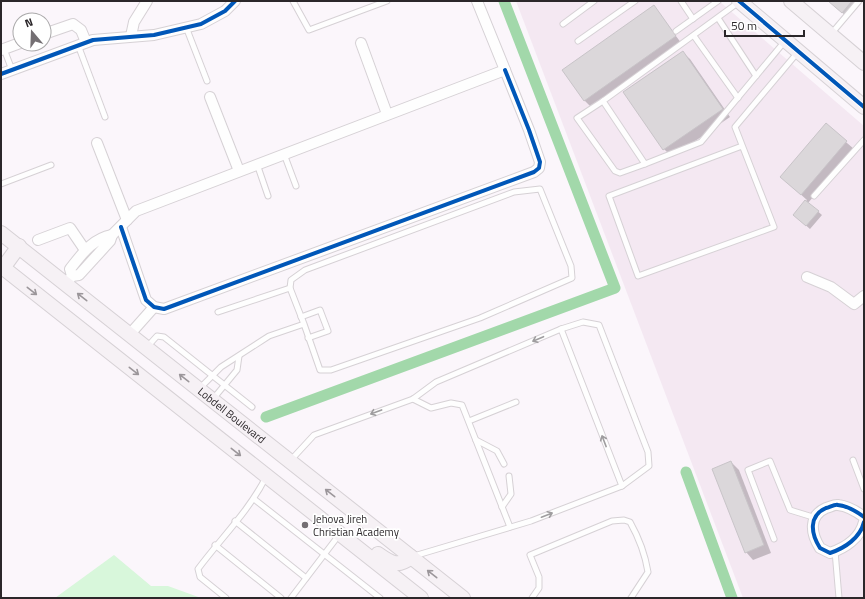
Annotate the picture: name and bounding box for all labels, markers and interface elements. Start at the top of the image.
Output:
north arrow [12,12,52,52]
scale bar [725,12,804,38]
text: N [23,14,35,31]
text: 50 m [731,16,757,35]
one-way arrow [26,286,37,295]
one-way arrow [77,293,88,301]
one-way arrow [533,336,545,344]
one-way arrow [128,367,139,375]
one-way arrow [179,373,190,382]
street label: Lobdell Boulevard [194,383,269,447]
one-way arrow [370,409,382,417]
one-way arrow [599,435,607,447]
one-way arrow [230,447,241,456]
one-way arrow [325,489,336,497]
one-way arrow [541,510,553,518]
place label: Jehova Jireh Christian Academy [313,511,400,540]
marker: Jehova Jireh Christian Academy [300,520,310,530]
one-way arrow [427,569,438,578]

